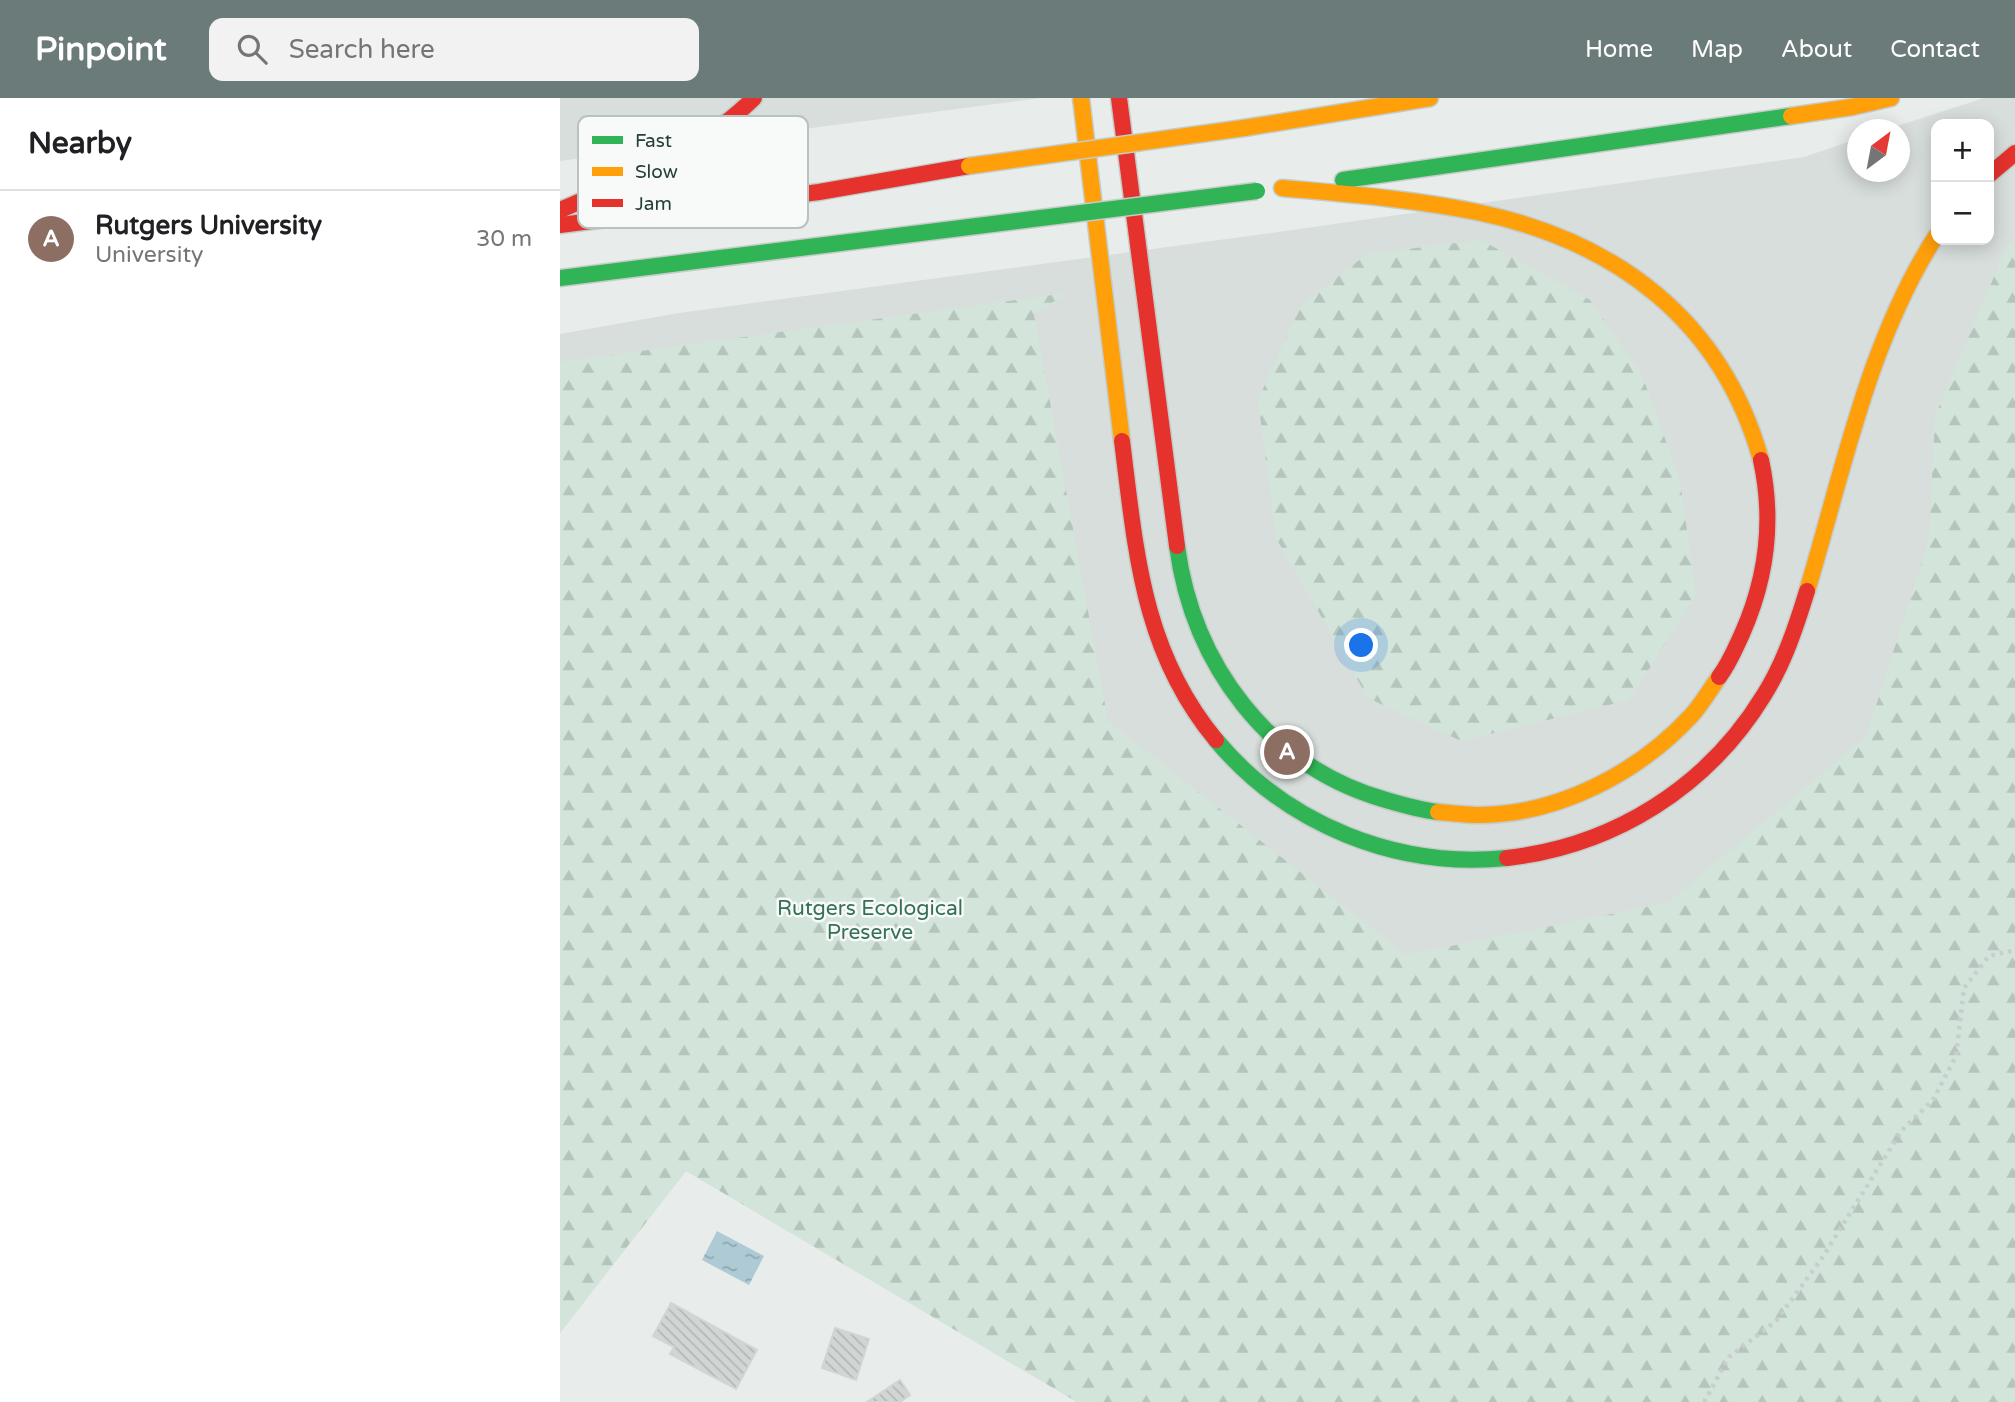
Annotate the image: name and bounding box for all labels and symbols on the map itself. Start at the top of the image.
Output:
legend [578,116,808,228]
north arrow [1847,119,1910,182]
text: Fast [635,130,672,152]
text: Slow [635,161,678,183]
text: Jam [635,193,672,215]
your location [1344,628,1378,662]
pin: A [1264,726,1310,778]
park label: Rutgers Ecological Preserve [777,896,963,945]

